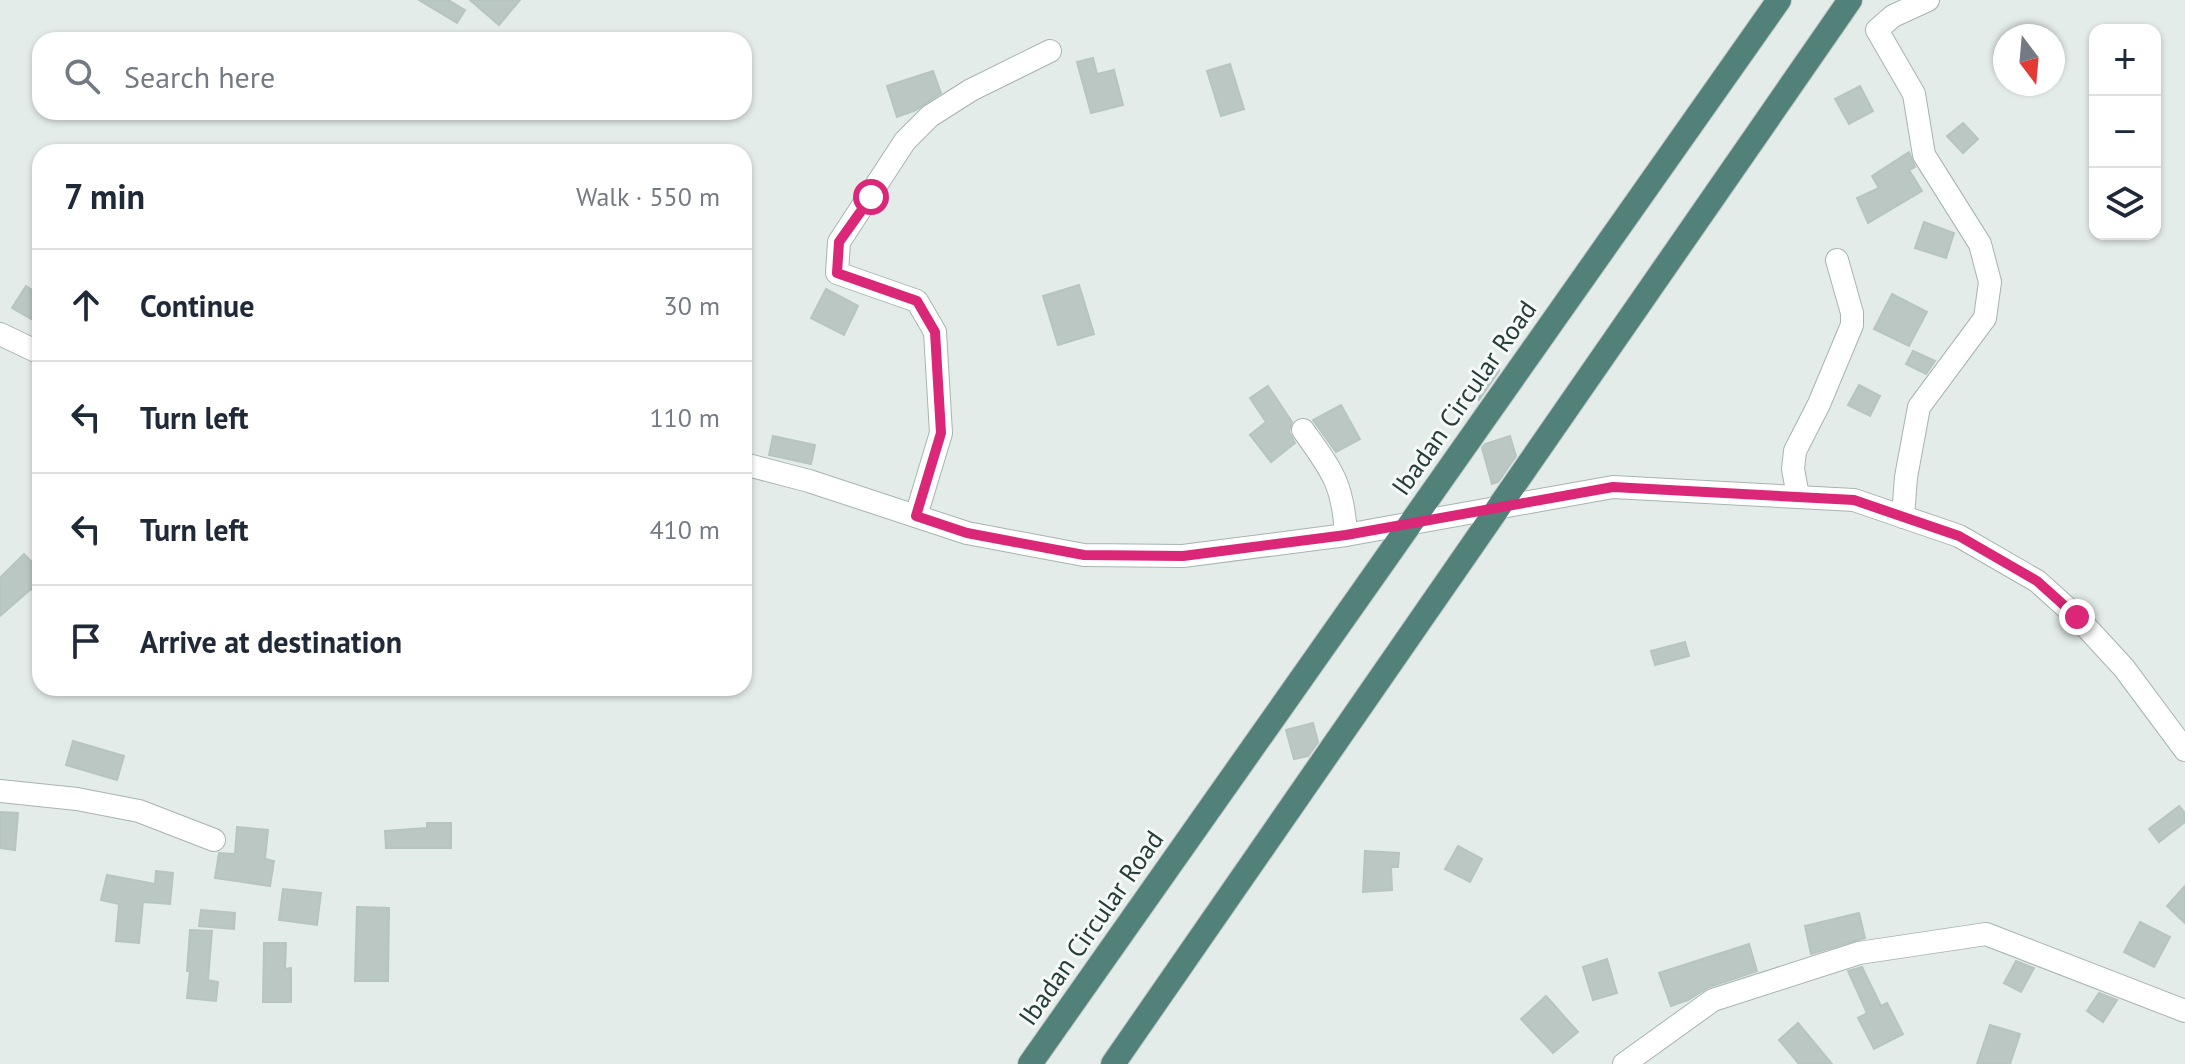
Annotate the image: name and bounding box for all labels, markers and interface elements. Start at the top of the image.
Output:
north arrow [1993,24,2065,96]
map controls [2089,24,2161,240]
button: + [2089,24,2161,96]
search box [32,32,752,120]
icon: search [60,54,104,98]
text: Search here [124,57,275,96]
button: − [2089,96,2161,168]
button: layers [2089,168,2161,240]
text: 7 min [64,174,145,218]
route start [853,179,889,215]
text: Walk · 550 m [576,180,720,213]
icon: ahead [64,283,108,327]
text: Continue [140,286,254,325]
text: 30 m [664,289,720,322]
street label: Ibadan Circular Road [1384,294,1543,501]
icon: left [64,395,108,439]
text: Turn left [140,398,248,437]
text: 110 m [649,401,720,434]
icon: left [64,507,108,551]
text: Turn left [140,510,248,549]
text: 410 m [649,513,720,546]
route end [2059,599,2095,635]
icon: arrive [64,619,108,663]
text: Arrive at destination [140,622,402,661]
street label: Ibadan Circular Road [1011,824,1170,1031]

